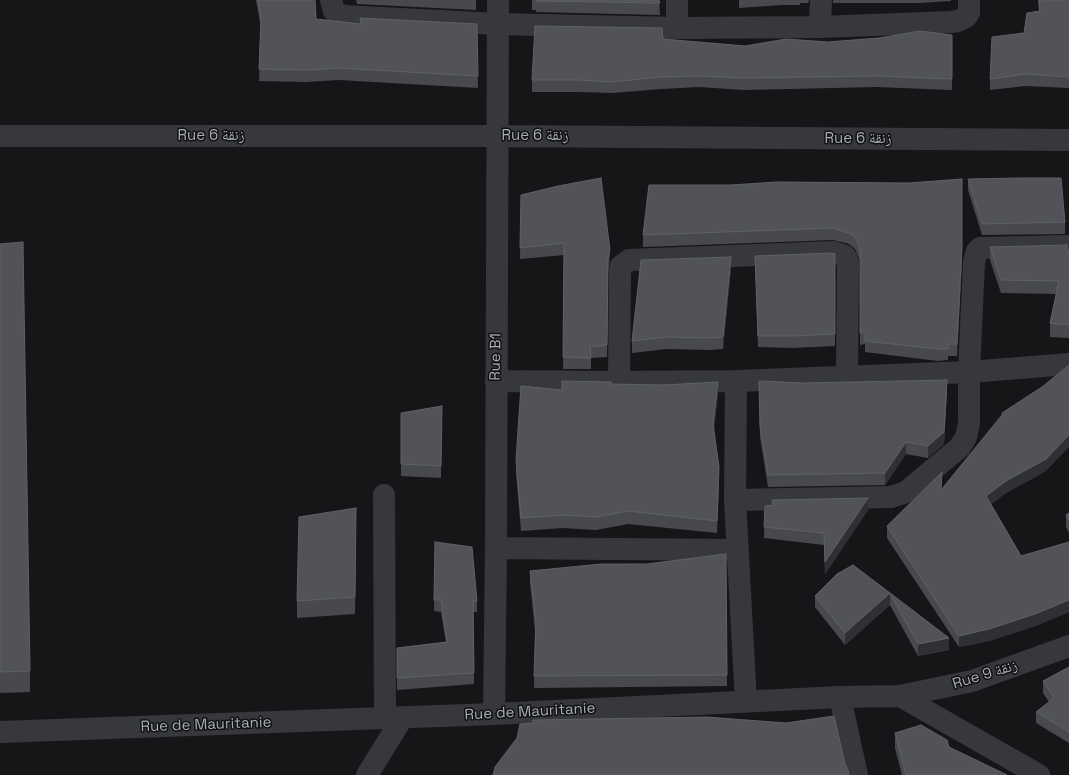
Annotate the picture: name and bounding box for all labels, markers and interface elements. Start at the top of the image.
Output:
street label: Rue 6 زنقة [178,127,244,145]
street label: Rue 6 زنقة [502,127,568,145]
street label: Rue 6 زنقة [825,130,891,148]
street label: Rue B1 [487,333,505,381]
street label: Rue 9 زنقة [950,657,1020,693]
street label: Rue de Mauritanie [464,700,596,724]
street label: Rue de Mauritanie [140,714,272,736]

